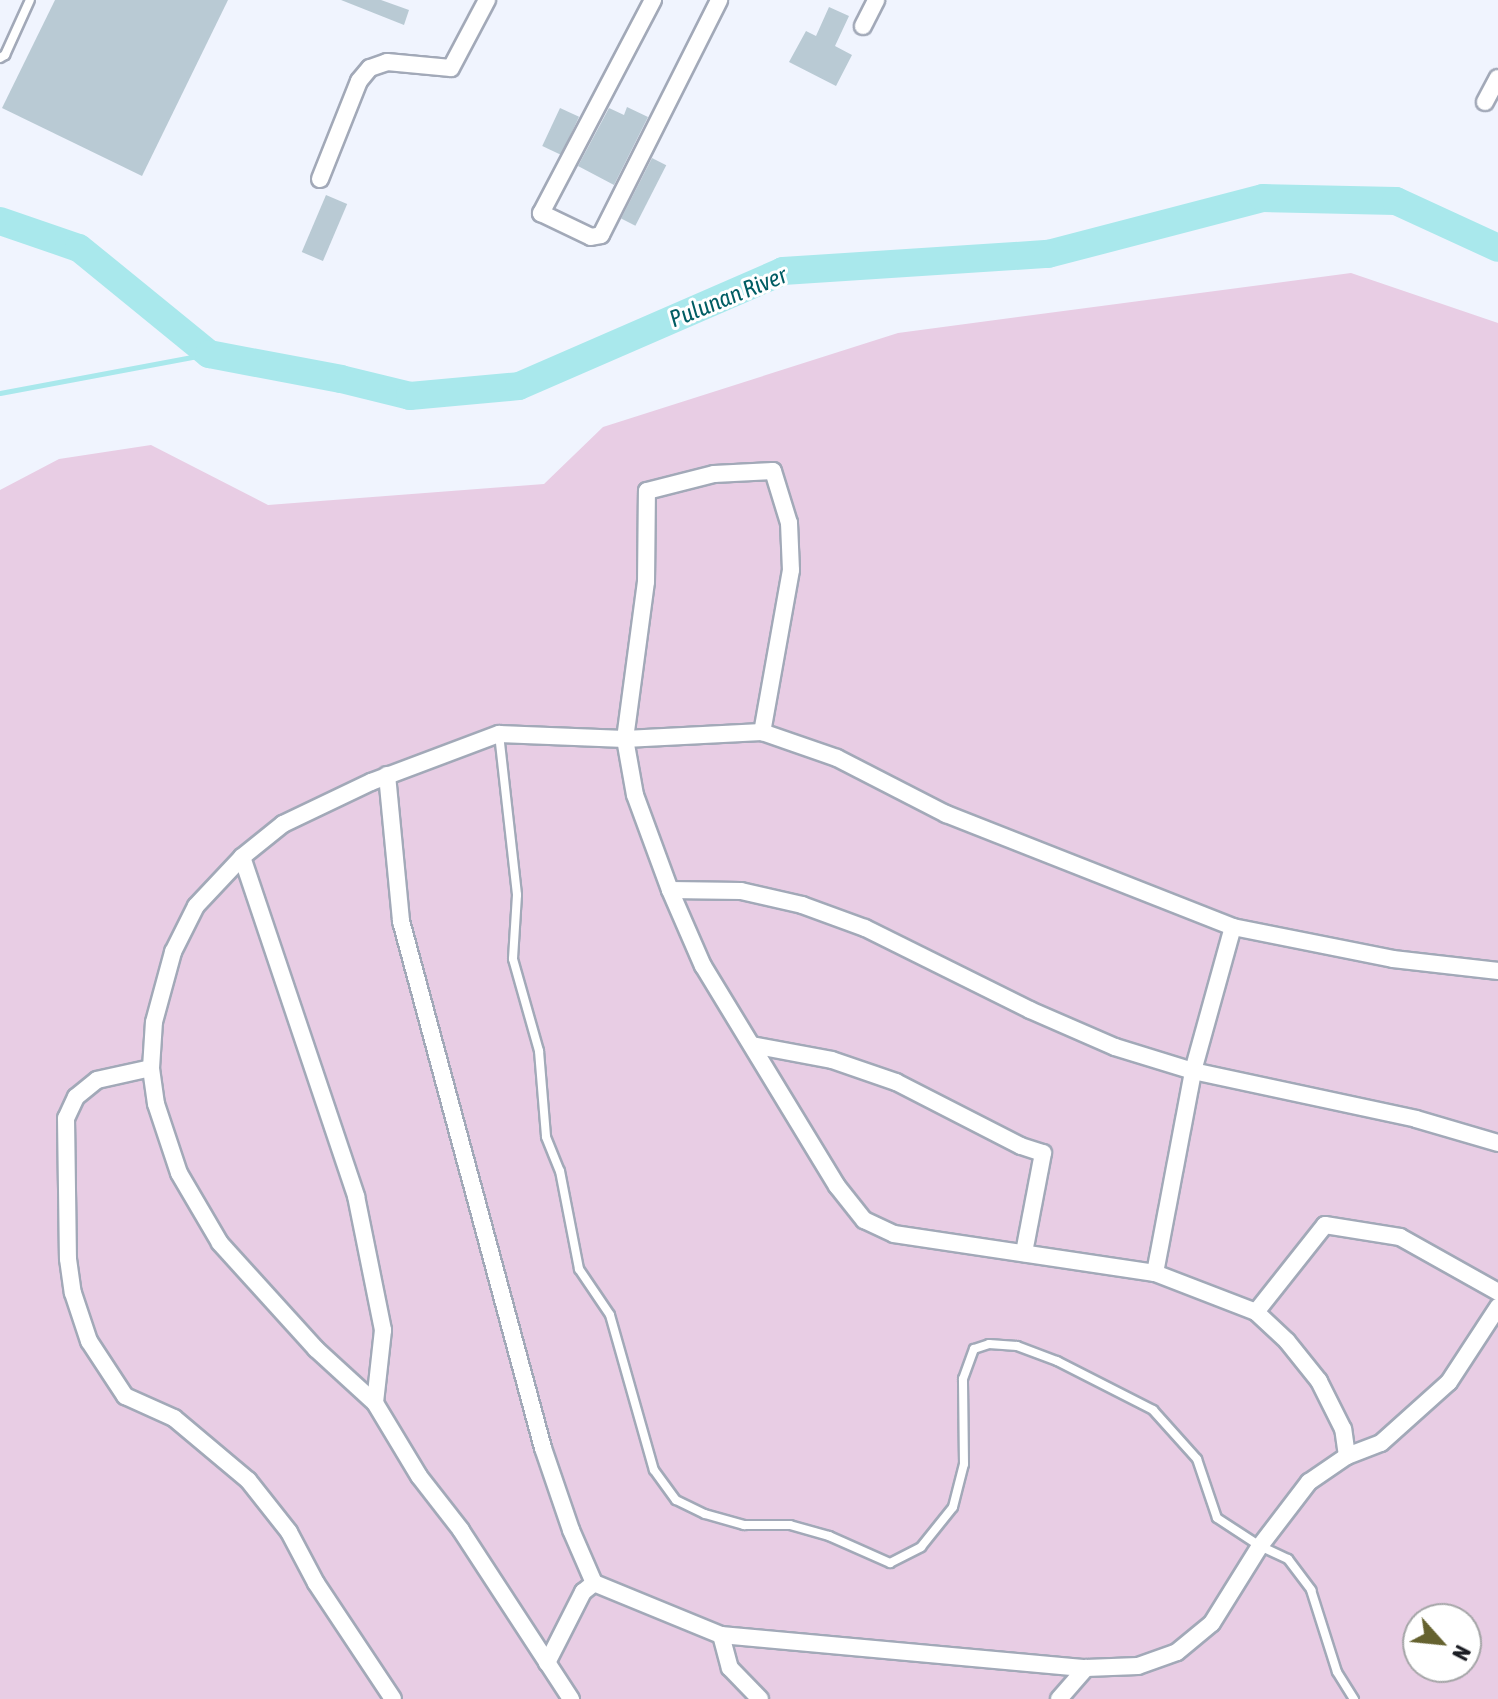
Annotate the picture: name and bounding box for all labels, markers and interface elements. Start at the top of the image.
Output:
water label: Pulunan River [665,260,791,334]
north arrow [1402,1603,1482,1683]
text: N [1447,1641,1476,1665]

